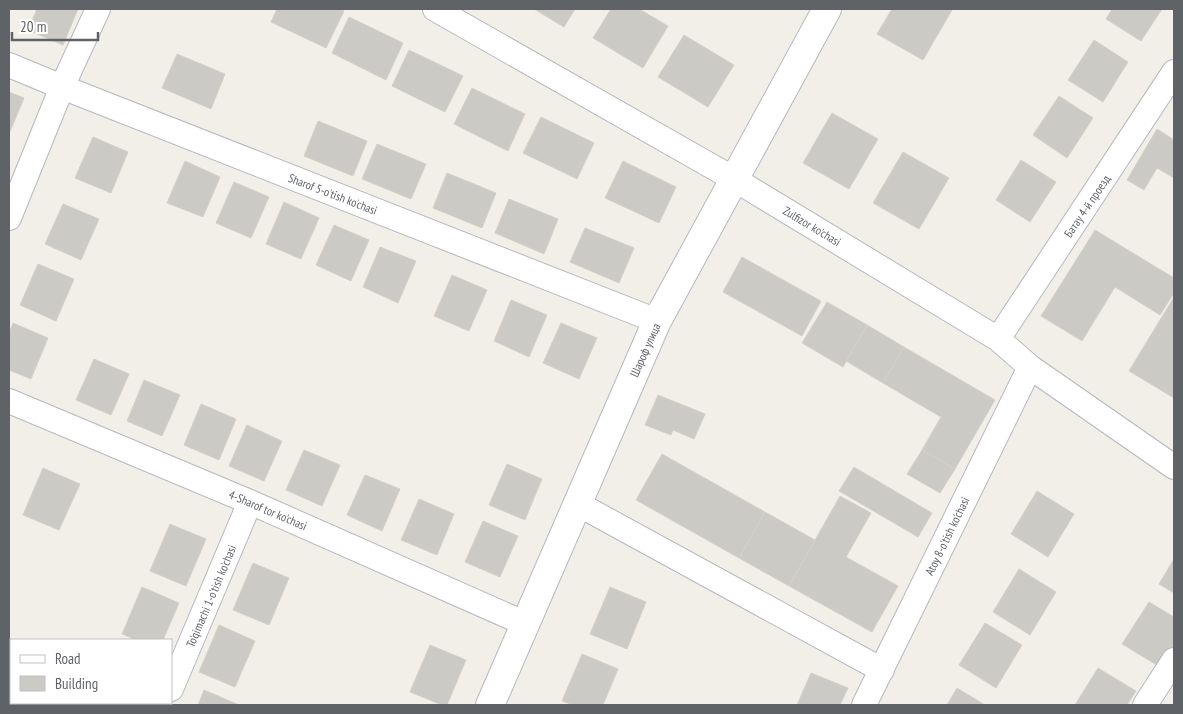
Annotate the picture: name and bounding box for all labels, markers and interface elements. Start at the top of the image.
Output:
scale bar [12,10,99,42]
text: 20 m [20,17,46,36]
street label: Sharof 5-o'tish ko'chasi [286,170,380,218]
street label: Батау 4-й проезд [1061,171,1114,240]
street label: Zulfizor ko'chasi [780,203,844,249]
street label: Шароф улица [626,321,664,379]
street label: 4-Sharof tor ko'chasi [227,487,309,533]
street label: Atoy 8-o'tish ko'chasi [922,494,972,578]
street label: To'qimachi 1-o'tish ko'chasi [183,542,239,650]
legend [10,639,172,704]
text: Road [55,649,81,668]
text: Building [55,674,98,693]

